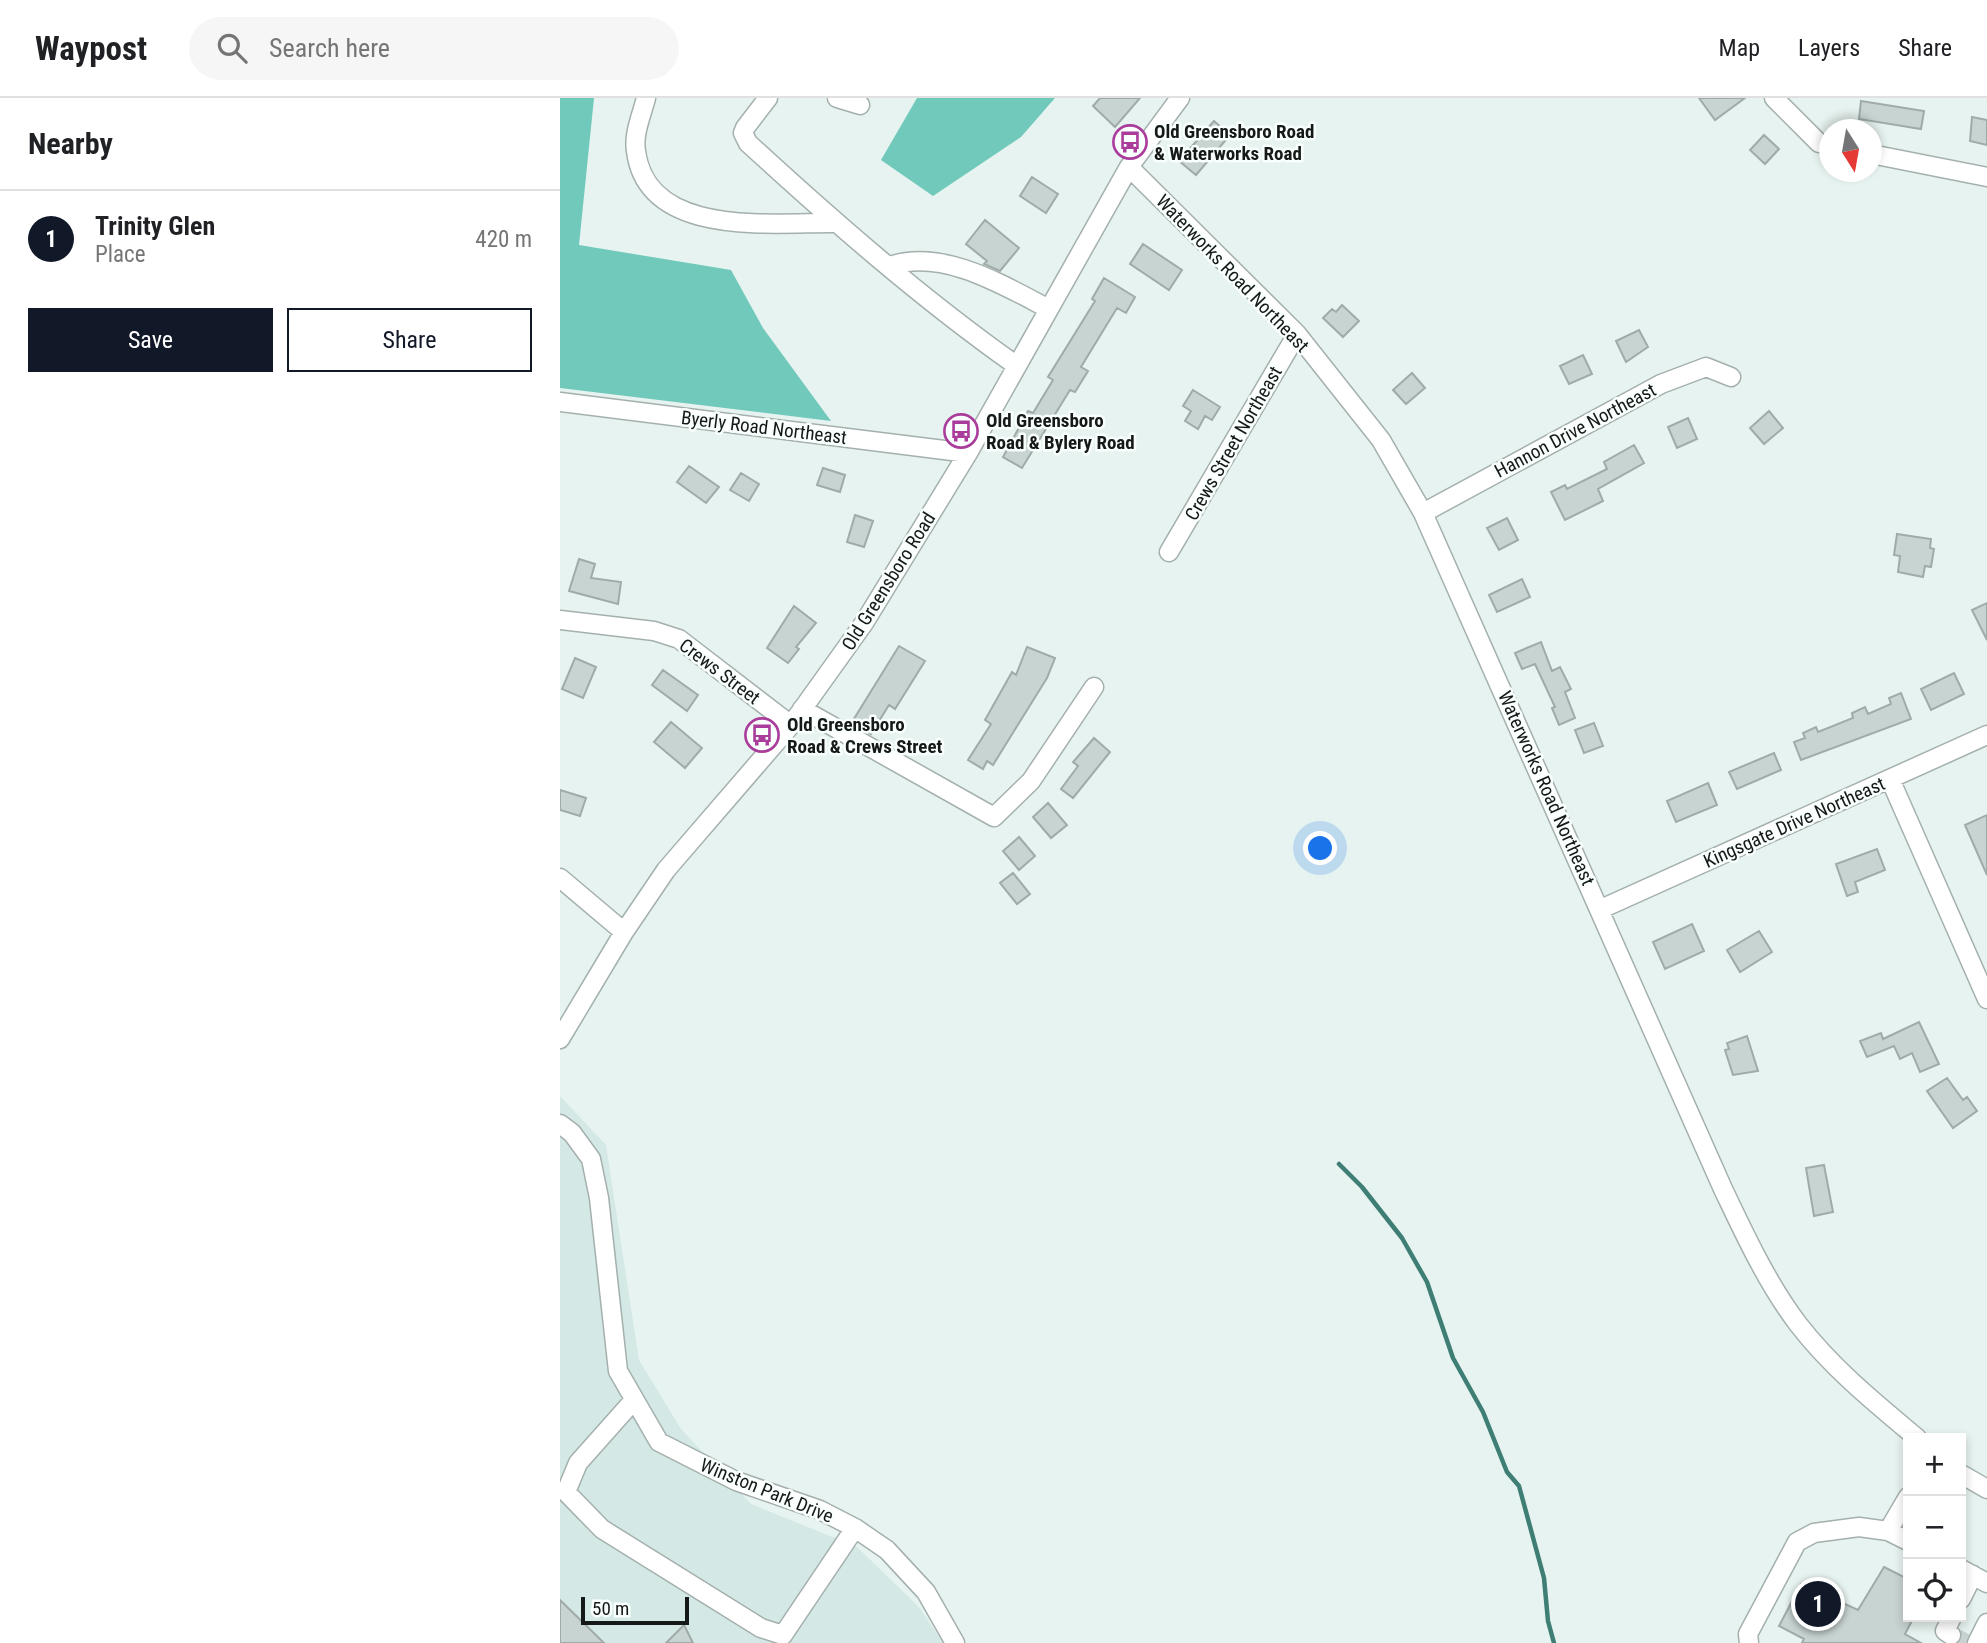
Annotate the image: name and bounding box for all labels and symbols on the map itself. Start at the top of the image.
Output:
north arrow [1819,119,1882,182]
place label: Old Greensboro Road & Waterworks Road [1154,120,1314,165]
bus stop icon: Old Greensboro Road & Waterworks Road [1111,123,1149,161]
street label: Waterworks Road Northeast [1151,190,1314,357]
street label: Crews Street Northeast [1180,362,1287,524]
street label: Hannon Drive Northeast [1491,378,1660,483]
street label: Byerly Road Northeast [680,406,848,449]
place label: Old Greensboro Road & Bylery Road [986,409,1135,454]
bus stop icon: Old Greensboro Road & Bylery Road [942,412,980,450]
street label: Old Greensboro Road [837,508,940,655]
street label: Crews Street [675,634,765,709]
street label: Waterworks Road Northeast [1493,688,1600,889]
place label: Old Greensboro Road & Crews Street [787,713,943,758]
bus stop icon: Old Greensboro Road & Crews Street [743,716,781,754]
street label: Kingsgate Drive Northeast [1700,772,1889,873]
your location [1303,831,1337,865]
street label: Winston Park Drive [697,1453,837,1528]
pin: 1 [1795,1578,1841,1630]
scale bar [581,1594,690,1626]

